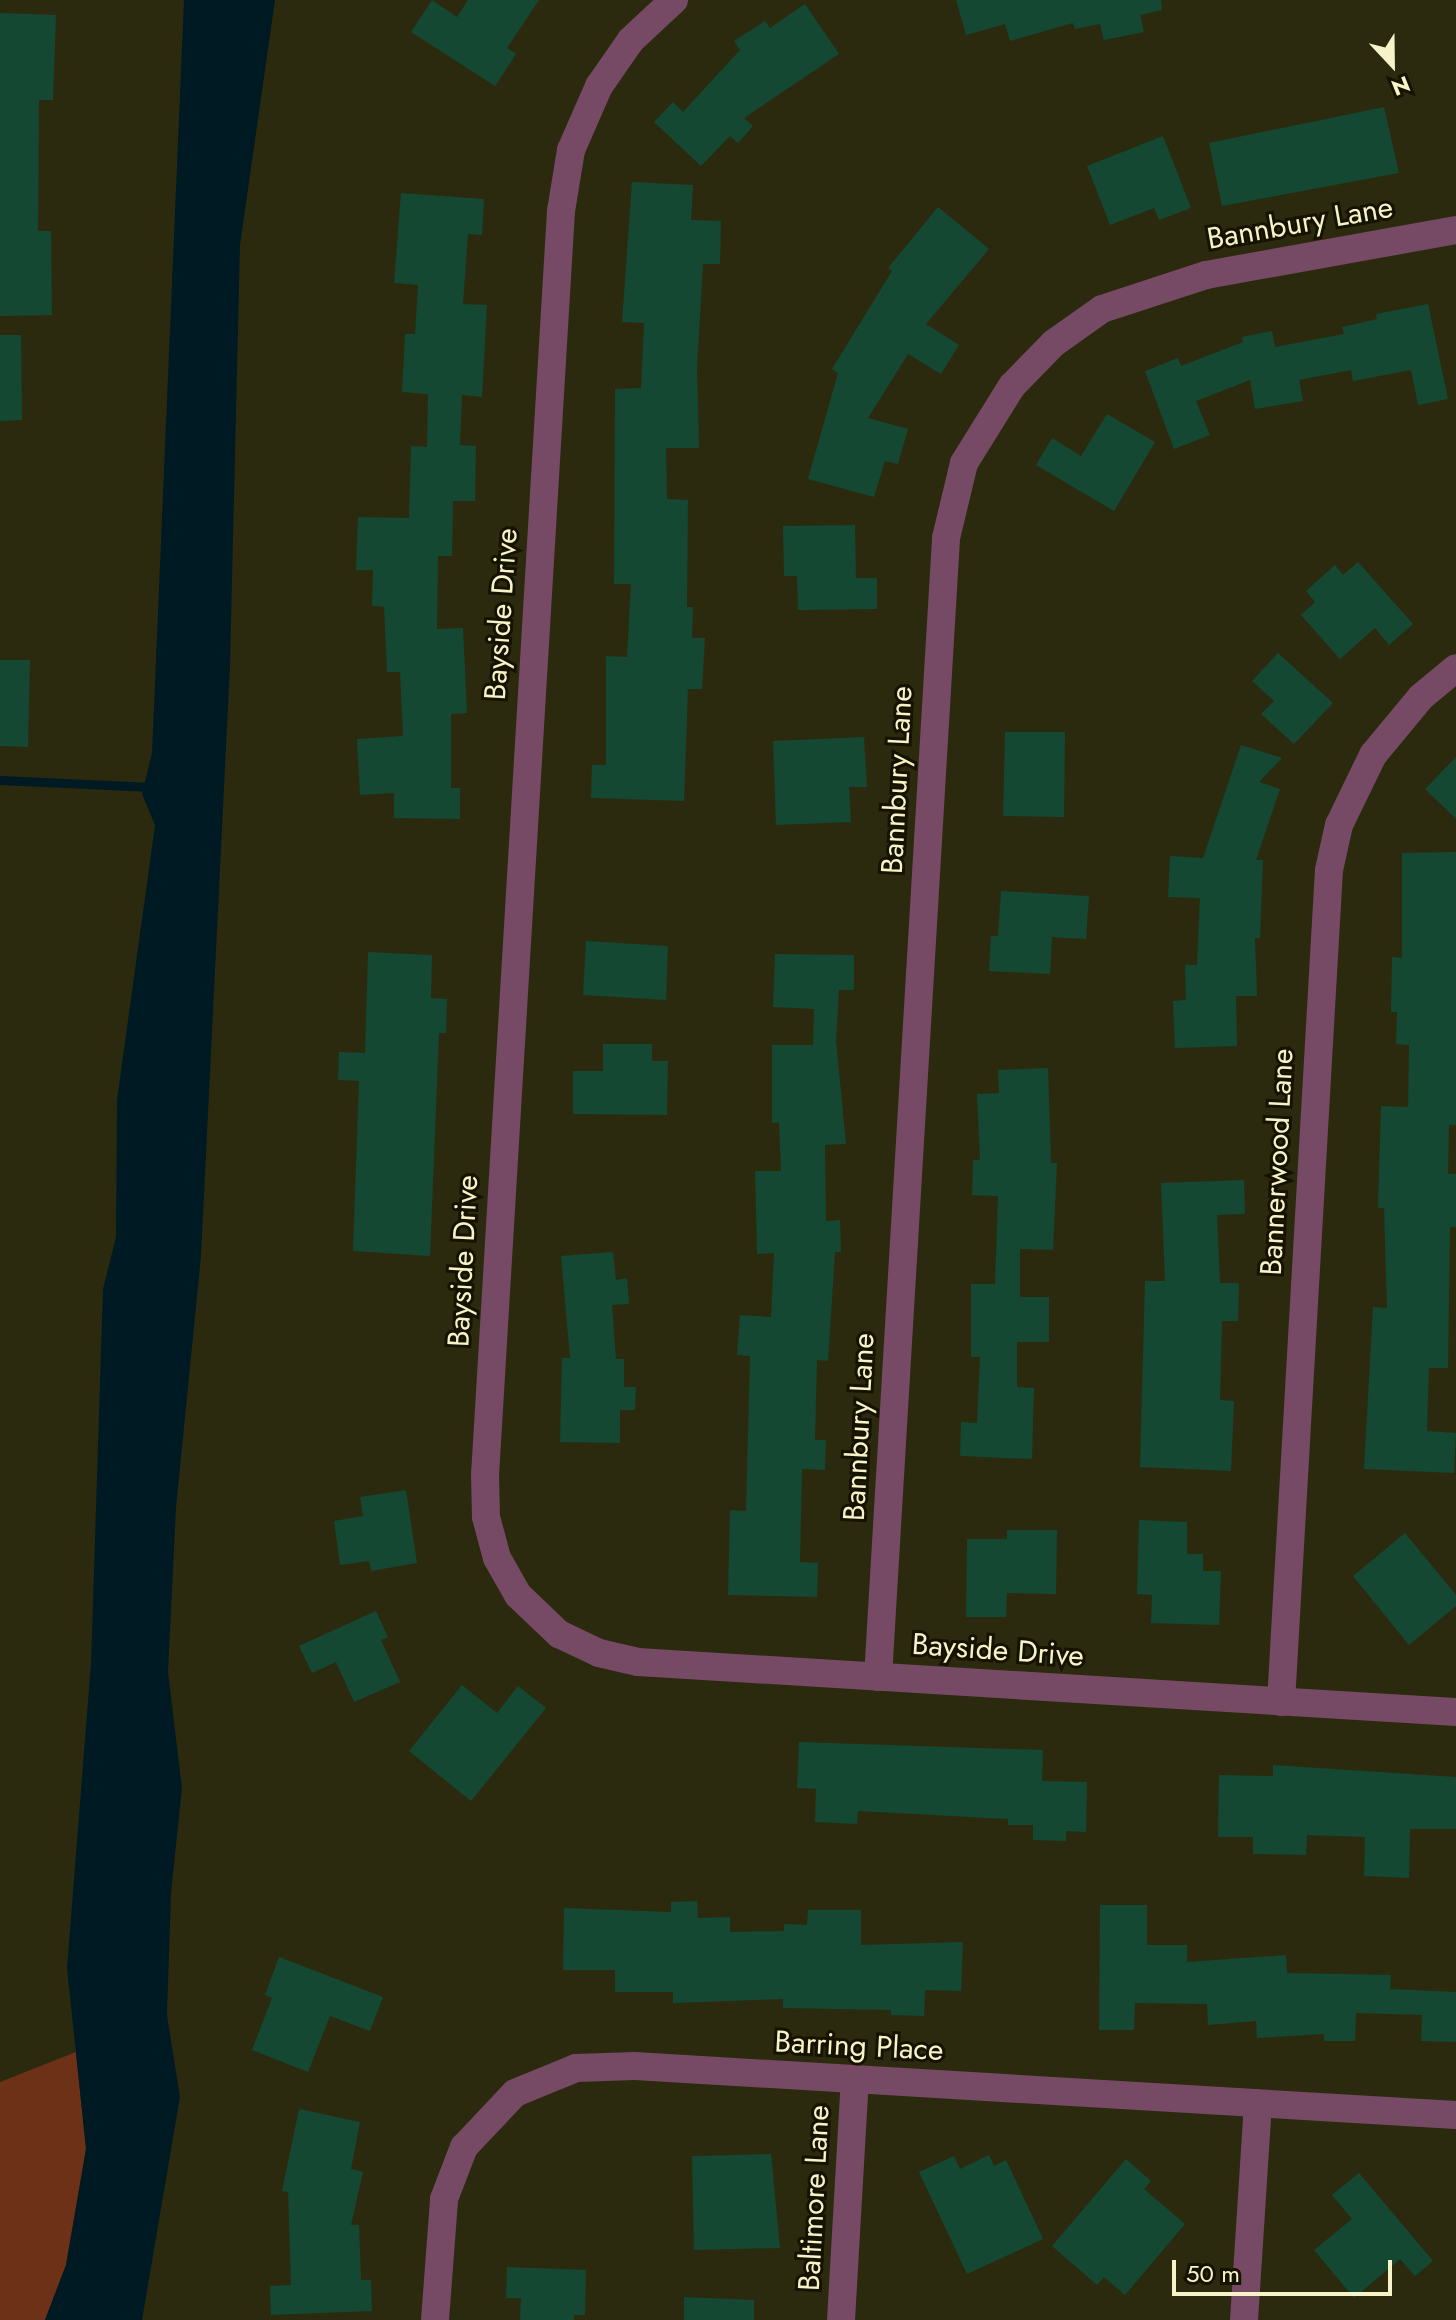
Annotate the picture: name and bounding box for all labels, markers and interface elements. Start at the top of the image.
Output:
north arrow [1352,24,1432,104]
text: N [1387,68,1415,104]
street label: Bannbury Lane [1204,189,1396,257]
street label: Bayside Drive [477,527,525,701]
street label: Bannbury Lane [874,685,920,875]
street label: Bannerwood Lane [1253,1048,1301,1276]
street label: Bayside Drive [441,1174,485,1348]
street label: Bannbury Lane [836,1332,882,1522]
street label: Bayside Drive [911,1626,1085,1674]
street label: Barring Place [774,2024,944,2068]
street label: Baltimore Lane [791,2104,837,2292]
scale bar [1176,2244,1396,2294]
text: 50 m [1186,2256,1240,2291]

